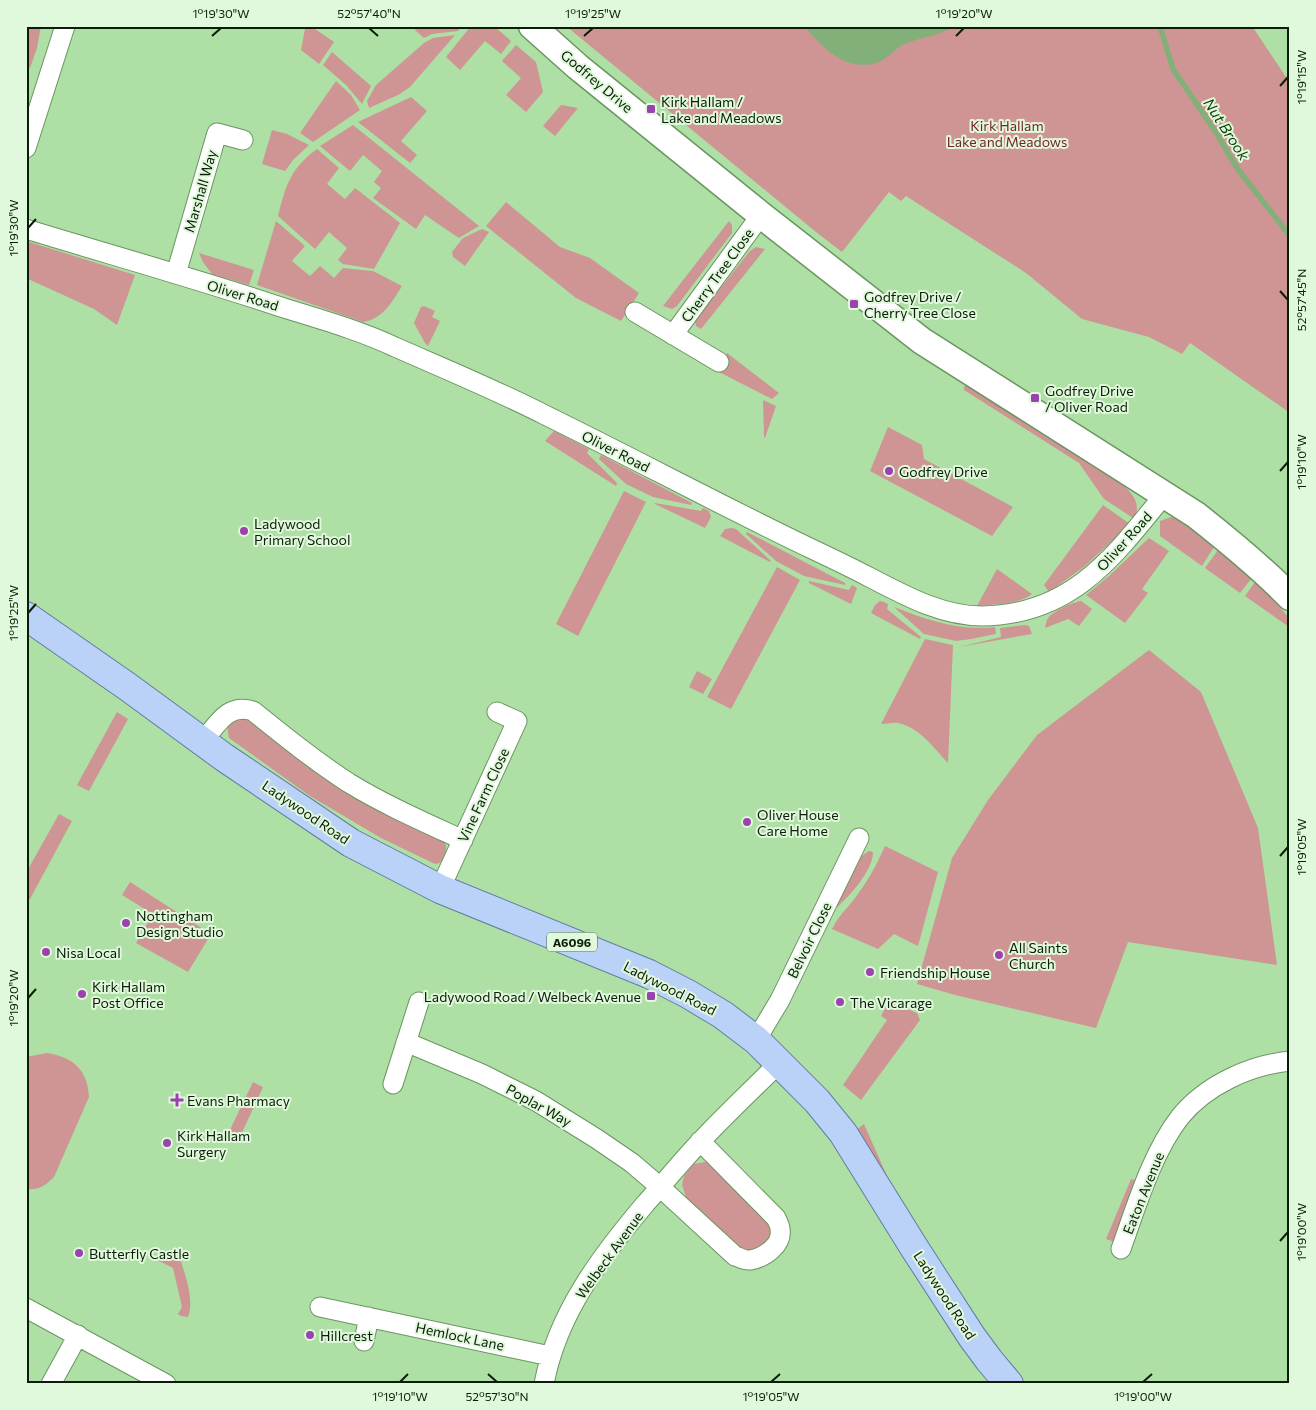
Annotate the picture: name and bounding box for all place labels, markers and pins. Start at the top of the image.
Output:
place label: Kirk Hallam / Lake and Meadows [661,93,782,126]
marker: Kirk Hallam / Lake and Meadows [645,103,657,115]
place label: Godfrey Drive / Cherry Tree Close [864,288,976,321]
marker: Godfrey Drive / Cherry Tree Close [848,298,860,310]
place label: Godfrey Drive / Oliver Road [1045,382,1134,415]
marker: Godfrey Drive / Oliver Road [1029,392,1041,404]
place label: Godfrey Drive [899,463,988,480]
marker: Godfrey Drive [883,465,895,477]
place label: Ladywood Primary School [254,515,350,548]
marker: Ladywood Primary School [238,525,250,537]
place label: Oliver House Care Home [757,806,839,839]
marker: Oliver House Care Home [741,816,753,828]
place label: Nottingham Design Studio [136,907,224,940]
marker: Nottingham Design Studio [120,917,132,929]
place label: All Saints Church [1009,939,1068,972]
place label: Nisa Local [56,944,121,961]
marker: Nisa Local [40,946,52,958]
marker: All Saints Church [993,949,1005,961]
place label: Friendship House [880,964,990,981]
marker: Friendship House [864,966,876,978]
place label: Kirk Hallam Post Office [92,978,165,1011]
marker: Kirk Hallam Post Office [76,988,88,1000]
place label: Ladywood Road / Welbeck Avenue [424,988,641,1005]
marker: Ladywood Road / Welbeck Avenue [645,990,657,1002]
place label: The Vicarage [850,994,932,1011]
marker: The Vicarage [834,996,846,1008]
place label: Evans Pharmacy [187,1092,290,1109]
marker: Evans Pharmacy [171,1094,183,1106]
place label: Kirk Hallam Surgery [177,1127,250,1160]
marker: Kirk Hallam Surgery [161,1137,173,1149]
place label: Butterfly Castle [89,1245,189,1262]
marker: Butterfly Castle [73,1247,85,1259]
place label: Hillcrest [320,1327,373,1344]
marker: Hillcrest [304,1329,316,1341]

